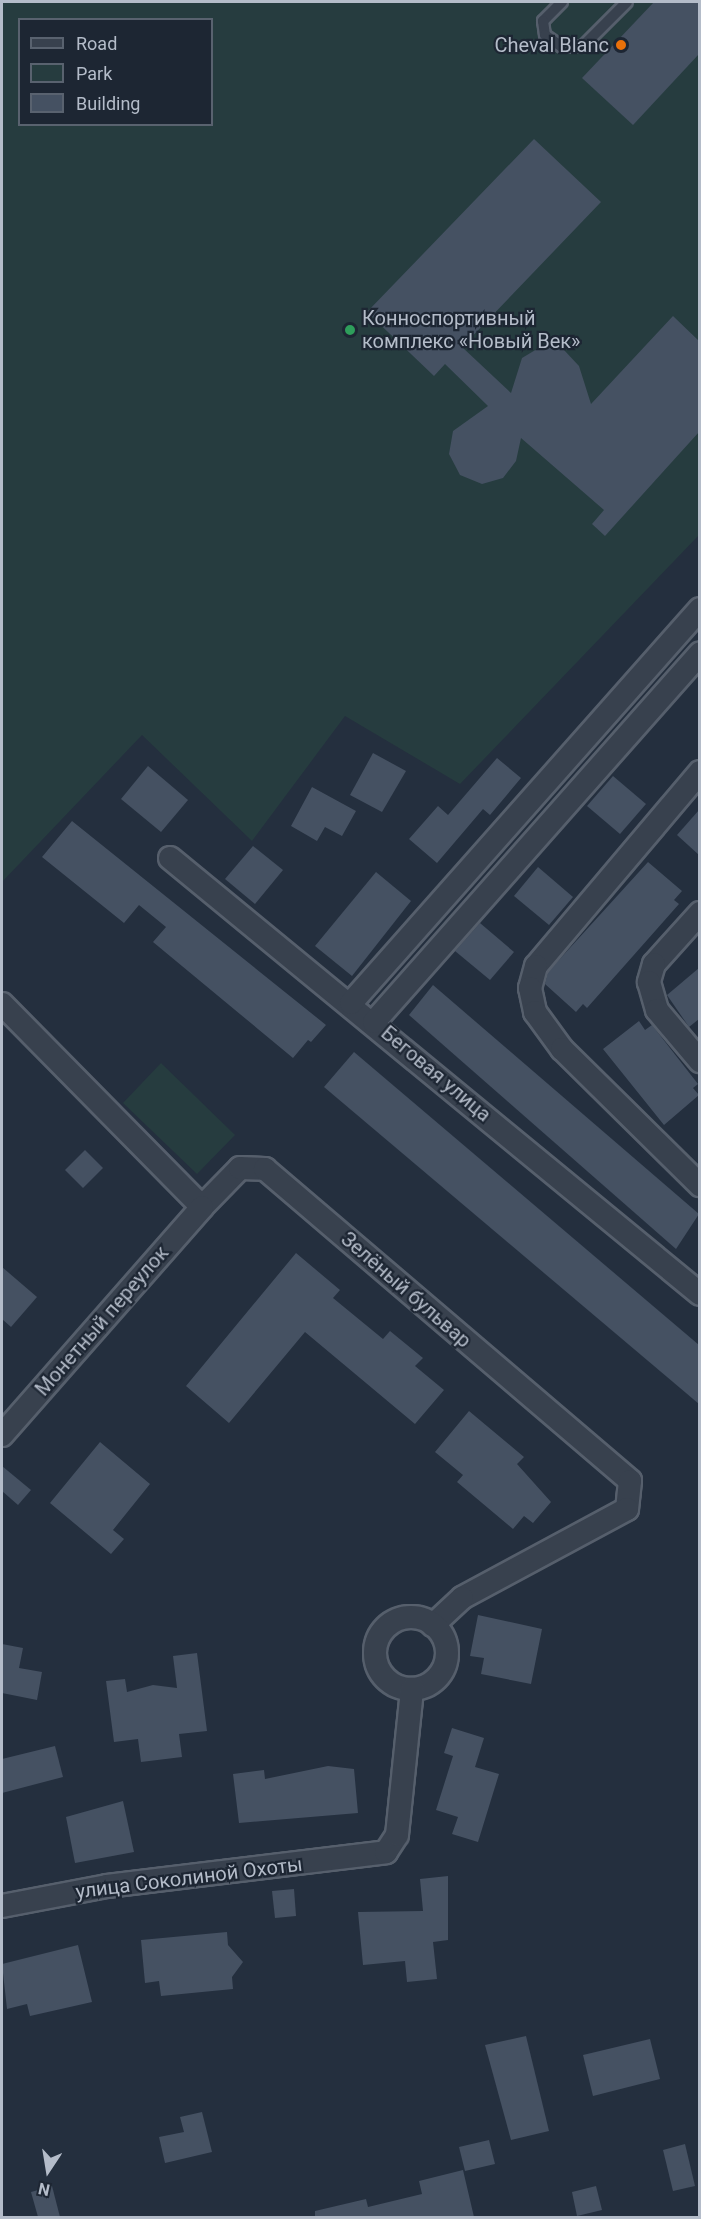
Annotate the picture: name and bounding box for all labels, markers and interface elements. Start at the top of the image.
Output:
legend [18,18,213,126]
text: Road [76,33,117,54]
place label: Cheval Blanc [495,33,609,57]
marker: Cheval Blanc [614,38,628,52]
text: Park [76,63,112,84]
text: Building [76,93,140,114]
place label: Конноспортивный комплекс «Новый Век» [362,306,580,353]
marker: Конноспортивный комплекс «Новый Век» [343,323,357,337]
street label: Беговая улица [376,1021,496,1127]
street label: Зелёный бульвар [336,1227,476,1353]
street label: Монетный переулок [30,1241,174,1401]
street label: улица Соколиной Охоты [74,1852,304,1904]
north arrow [18,2141,78,2201]
text: N [37,2179,52,2200]

